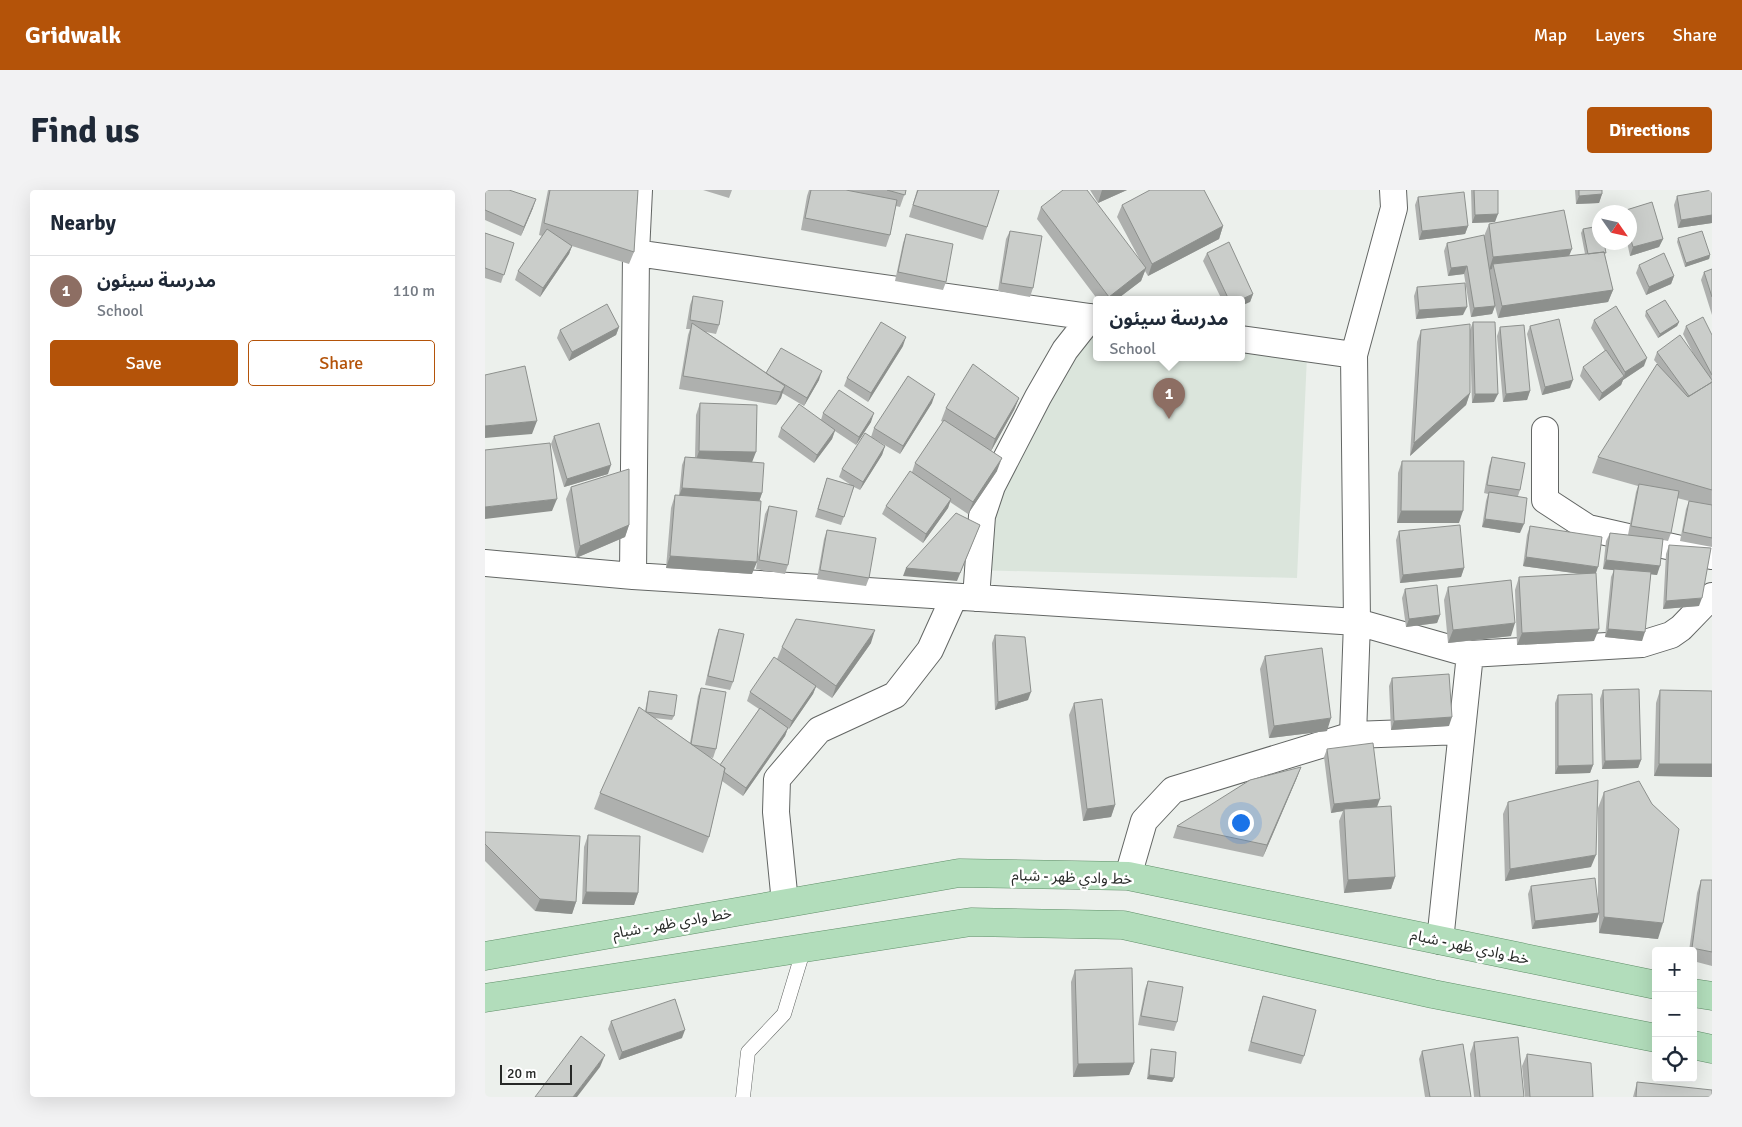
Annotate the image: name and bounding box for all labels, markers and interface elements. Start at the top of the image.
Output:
text: Gridwalk [25,20,121,50]
text: Map [1534,24,1567,46]
text: Layers [1595,24,1645,46]
text: Share [1673,24,1717,46]
button: Directions [1587,107,1712,153]
text: Find us [30,109,140,152]
north arrow [1592,205,1637,250]
text: Nearby [50,210,116,236]
text: مدرسة سيئون [97,269,216,293]
text: 1 [62,281,70,301]
text: 110 m [393,281,435,301]
popup [1093,296,1245,361]
text: School [97,301,143,321]
text: مدرسة سيئون [1109,307,1229,331]
text: School [1109,339,1156,359]
button: Save [50,340,238,386]
button: Share [248,340,435,386]
pin: 1 [1153,378,1185,419]
your location [1228,810,1254,836]
street label: خط وادي ظهر - شبام [1011,866,1133,891]
street label: خط وادي ظهر - شبام [611,904,734,945]
street label: خط وادي ظهر - شبام [1409,926,1531,971]
map controls [1652,947,1697,1082]
button: + [1652,947,1697,992]
button: − [1652,992,1697,1037]
button: locate [1652,1037,1697,1082]
scale bar [500,1062,573,1085]
text: 20 m [507,1065,536,1082]

